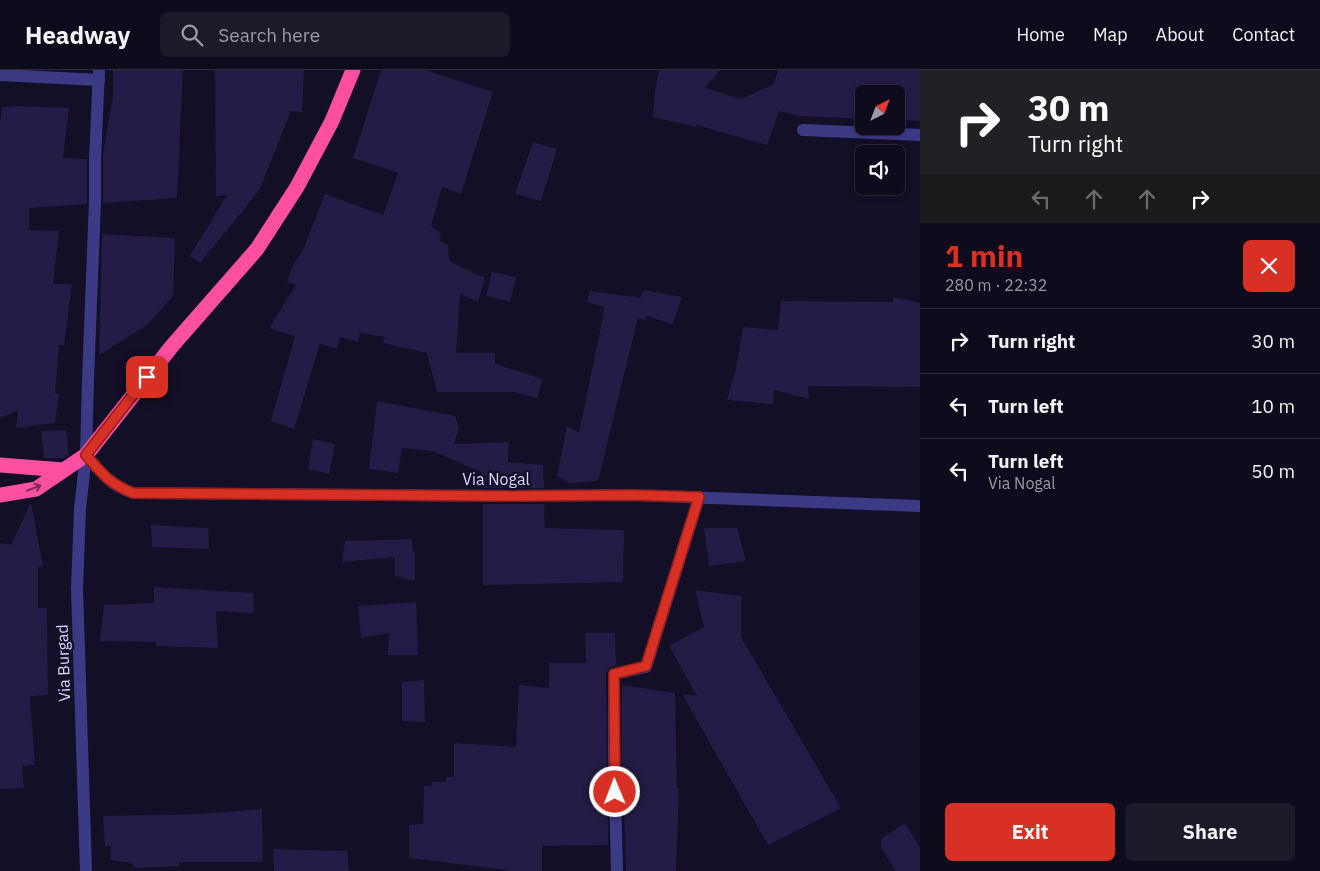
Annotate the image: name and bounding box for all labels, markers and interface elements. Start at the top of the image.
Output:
search box [160,12,510,57]
text: Headway [25,19,130,51]
icon: search [178,21,206,49]
text: Search here [218,23,320,47]
text: Home [1017,23,1065,46]
text: Map [1093,23,1128,46]
text: About [1156,23,1204,46]
text: Contact [1232,23,1295,46]
north arrow [855,85,905,135]
map controls [855,85,905,195]
text: 30 m [1028,85,1110,131]
icon: right [945,90,1010,155]
text: Turn right [1028,129,1123,158]
button: sound [855,145,905,195]
icon: left [1027,185,1055,213]
icon: ahead [1080,185,1108,213]
icon: ahead [1133,185,1161,213]
icon: right [1186,185,1214,213]
text: 1 min [945,236,1023,275]
button: close [1243,240,1295,292]
text: 280 m · 22:32 [945,275,1047,295]
icon: right [945,327,973,355]
text: Turn right [988,329,1075,353]
text: 30 m [1251,329,1295,353]
pin [126,356,168,398]
icon: arrive [133,363,161,391]
icon: left [945,392,973,420]
text: Turn left [988,394,1064,418]
text: 10 m [1251,394,1295,418]
text: Turn left [988,449,1064,473]
icon: left [945,457,973,485]
text: 50 m [1251,459,1295,483]
street label: Via Nogal [462,469,530,489]
text: Via Nogal [988,473,1056,493]
one-way arrow [26,483,41,492]
street label: Via Burgad [52,624,74,702]
position arrow [588,765,640,817]
button: Exit [945,803,1115,861]
button: Share [1125,803,1295,861]

